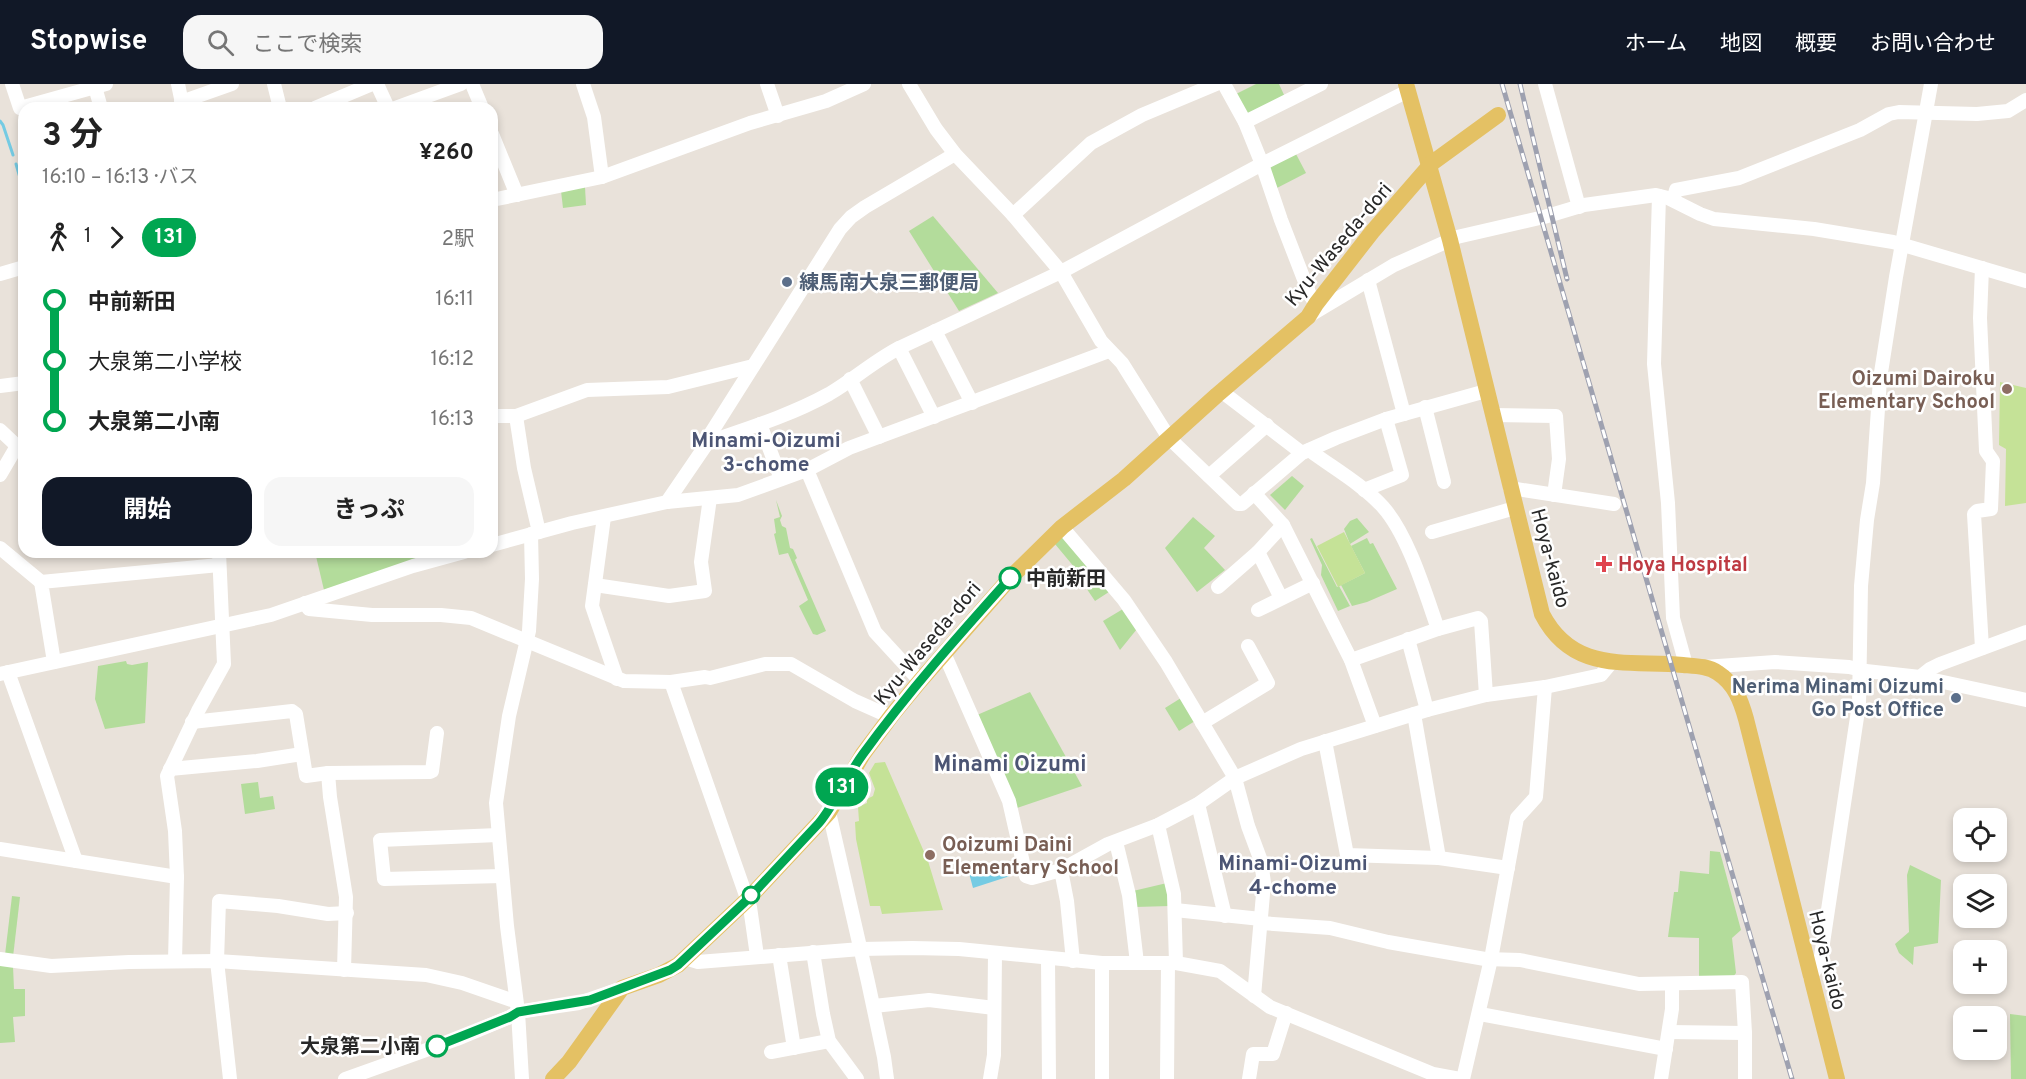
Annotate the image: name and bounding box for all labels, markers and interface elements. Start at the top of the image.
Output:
search box [183,15,603,69]
text: Stopwise [30,24,147,60]
icon: search [204,26,237,59]
text: ホーム [1625,31,1687,58]
text: 地図 [1720,31,1762,58]
text: 概要 [1795,31,1837,58]
text: お問い合わせ [1870,31,1996,58]
text: ここで検索 [252,32,362,59]
text: 3 分 [42,116,103,158]
text: ¥260 [419,140,474,167]
text: 16:10 – 16:13 · バス [42,165,199,191]
street label: Kyu-Waseda-dori [1280,178,1399,313]
icon: walk [42,221,75,254]
icon: forward [100,221,133,254]
text: 1 [84,224,91,250]
text: 131 [154,224,184,251]
text: 2駅 [442,227,474,253]
place label: 練馬南大泉三郵便局 [799,271,979,297]
marker: 練馬南大泉三郵便局 [780,275,794,289]
text: 16:11 [435,287,474,313]
text: 中前新田 [88,290,176,317]
text: 16:12 [430,347,474,373]
text: 大泉第二小学校 [88,350,242,377]
place label: Oizumi Dairoku Elementary School [1818,367,1995,416]
marker: Oizumi Dairoku Elementary School [2000,382,2014,396]
text: 16:13 [431,407,474,433]
text: 大泉第二小南 [88,410,220,437]
district label: Minami-Oizumi 3-chome [691,428,841,479]
button: 開始 [42,477,252,546]
button: きっぷ [264,477,474,546]
street label: Hoya-kaido [1523,506,1575,611]
place label: Hoya Hospital [1618,553,1748,579]
marker: Hoya Hospital [1595,555,1613,573]
marker: 中前新田 [999,567,1021,589]
place label: 中前新田 [1026,567,1106,593]
street label: Kyu-Waseda-dori [869,577,988,712]
place label: Nerima Minami Oizumi Go Post Office [1732,675,1944,724]
marker: Nerima Minami Oizumi Go Post Office [1949,691,1963,705]
district label: Minami Oizumi [933,752,1087,779]
line badge: 131 [808,768,876,806]
text: 131 [827,774,857,801]
map controls [1953,808,2007,1060]
button: locate [1953,808,2007,862]
place label: Ooizumi Daini Elementary School [942,833,1119,882]
marker: Ooizumi Daini Elementary School [923,848,937,862]
district label: Minami-Oizumi 4-chome [1218,851,1368,902]
button: layers [1953,874,2007,928]
unlabelled marker [742,886,760,904]
street label: Hoya-kaido [1801,908,1851,1013]
button: + [1953,940,2007,994]
button: − [1953,1006,2007,1060]
place label: 大泉第二小南 [300,1035,420,1061]
marker: 大泉第二小南 [426,1035,448,1057]

